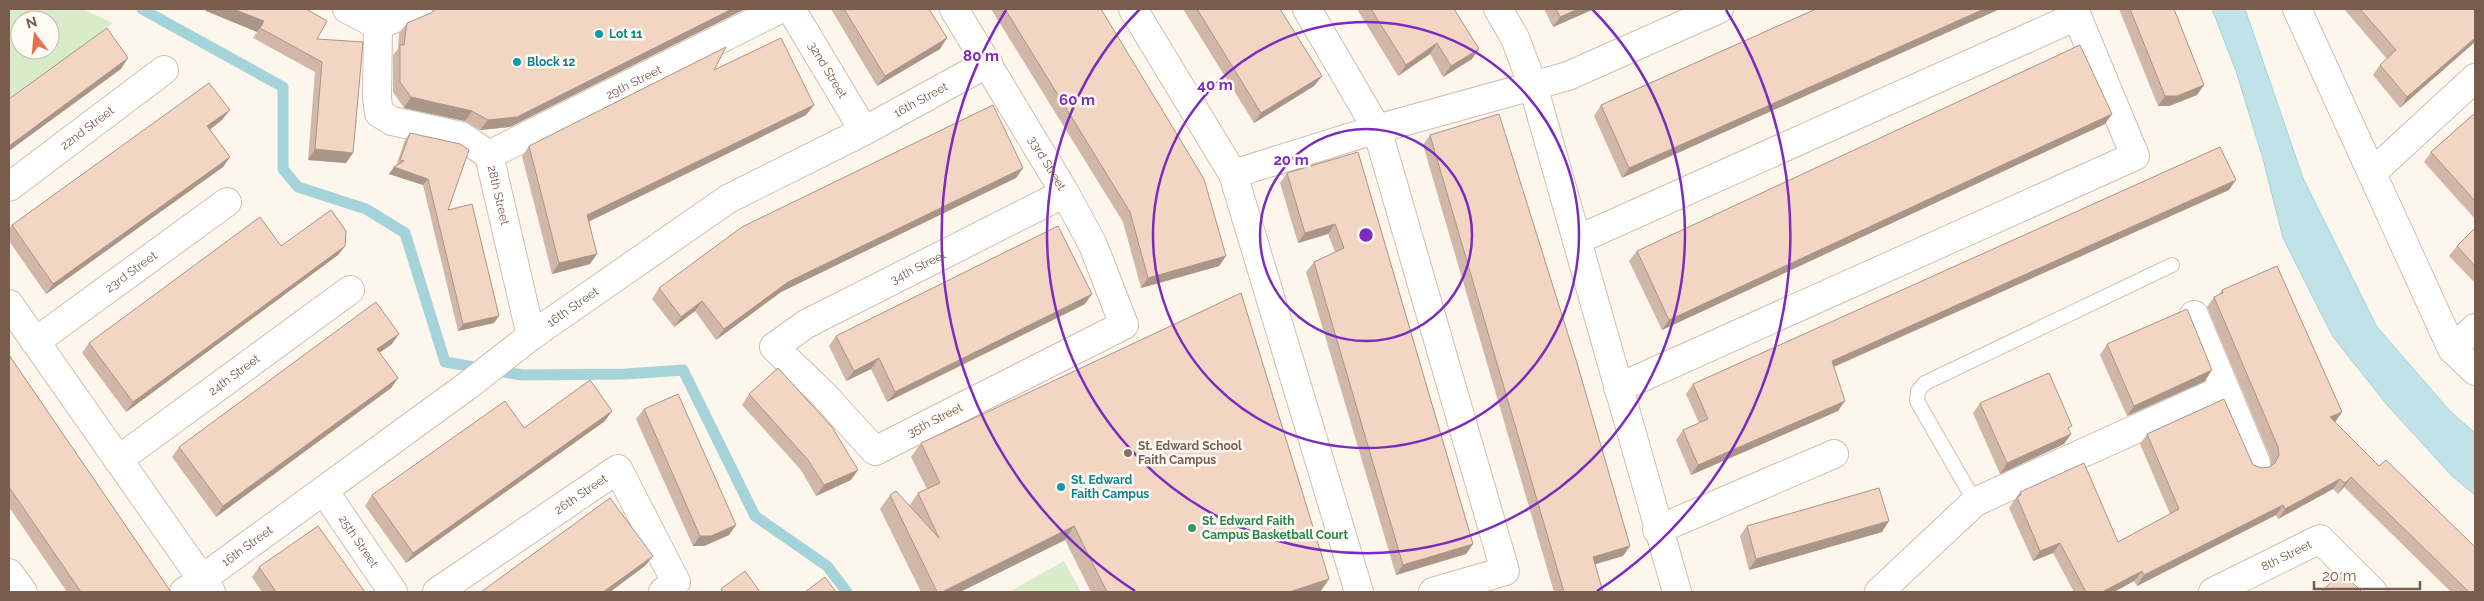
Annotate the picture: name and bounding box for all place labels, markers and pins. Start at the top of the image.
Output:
place label: Lot 11 [609,27,643,41]
marker: Lot 11 [593,28,605,40]
place label: Block 12 [527,55,576,69]
marker: Block 12 [511,56,523,68]
centre of rings [1357,226,1375,244]
place label: St. Edward School Faith Campus [1138,439,1242,467]
marker: St. Edward School Faith Campus [1122,447,1134,459]
place label: St. Edward Faith Campus [1071,473,1149,501]
marker: St. Edward Faith Campus [1055,481,1067,493]
place label: St. Edward Faith Campus Basketball Court [1202,514,1348,542]
marker: St. Edward Faith Campus Basketball Court [1186,522,1198,534]

